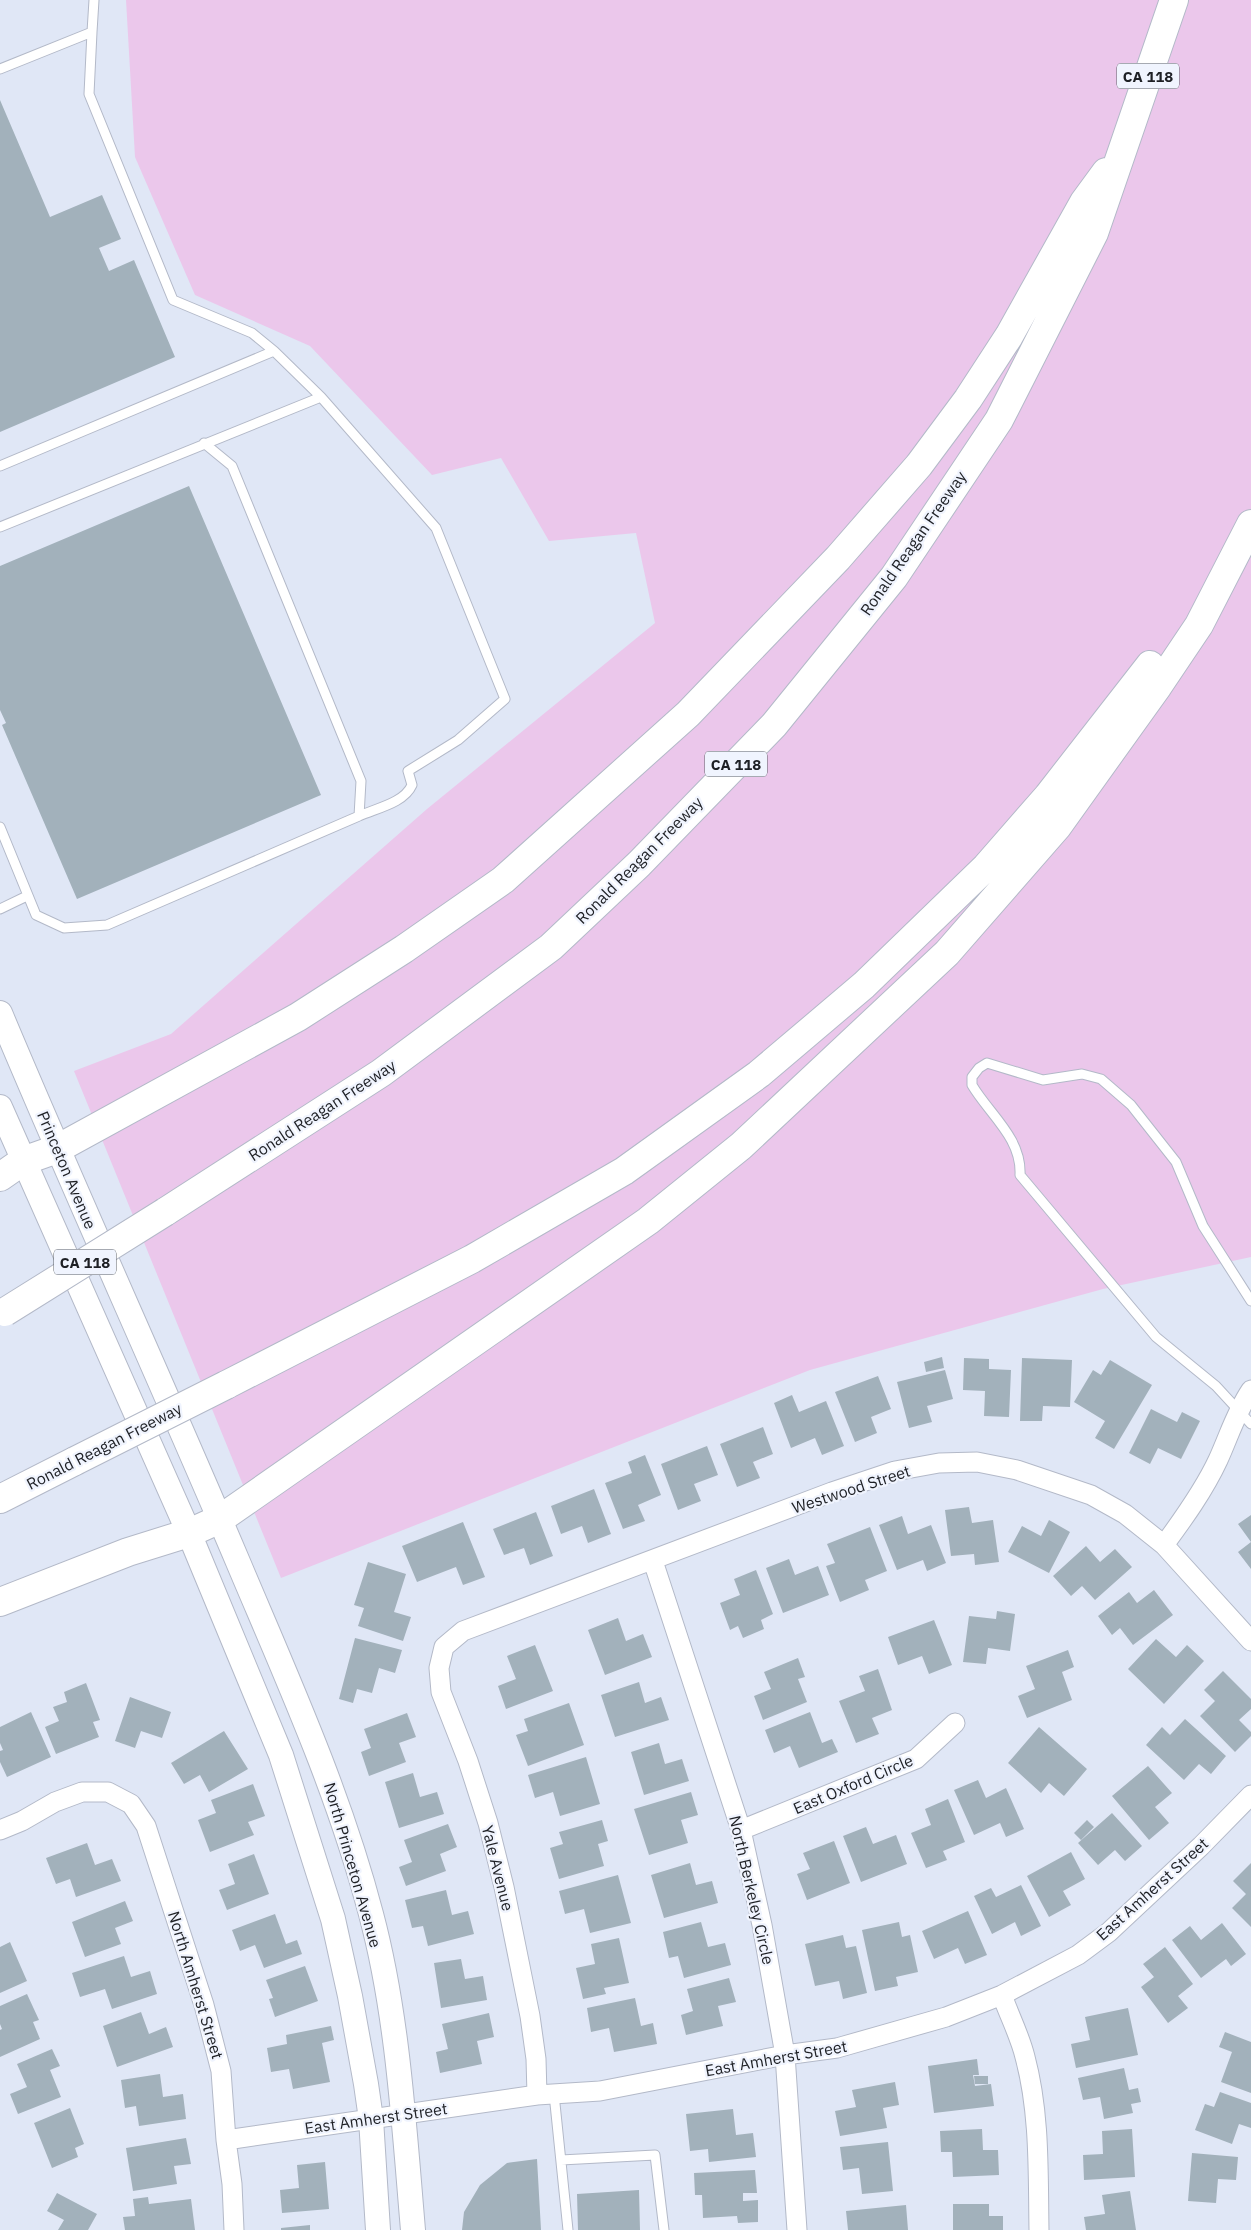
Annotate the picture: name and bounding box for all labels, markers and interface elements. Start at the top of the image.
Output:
road number: CA 118 [1117,64,1179,88]
street label: Ronald Reagan Freeway [856,467,970,619]
road number: CA 118 [705,752,767,776]
street label: Ronald Reagan Freeway [571,792,707,928]
street label: Ronald Reagan Freeway [245,1055,399,1165]
street label: Princeton Avenue [33,1108,101,1232]
road number: CA 118 [54,1250,116,1274]
street label: Ronald Reagan Freeway [23,1398,185,1494]
street label: Westwood Street [789,1460,913,1518]
street label: East Oxford Circle [790,1750,916,1818]
street label: North Princeton Avenue [320,1780,386,1950]
street label: North Berkeley Circle [725,1813,779,1967]
street label: Yale Avenue [478,1823,518,1913]
street label: East Amherst Street [1092,1833,1212,1945]
street label: North Amherst Street [164,1909,228,2061]
street label: East Amherst Street [703,2036,849,2080]
street label: East Amherst Street [303,2098,449,2138]

